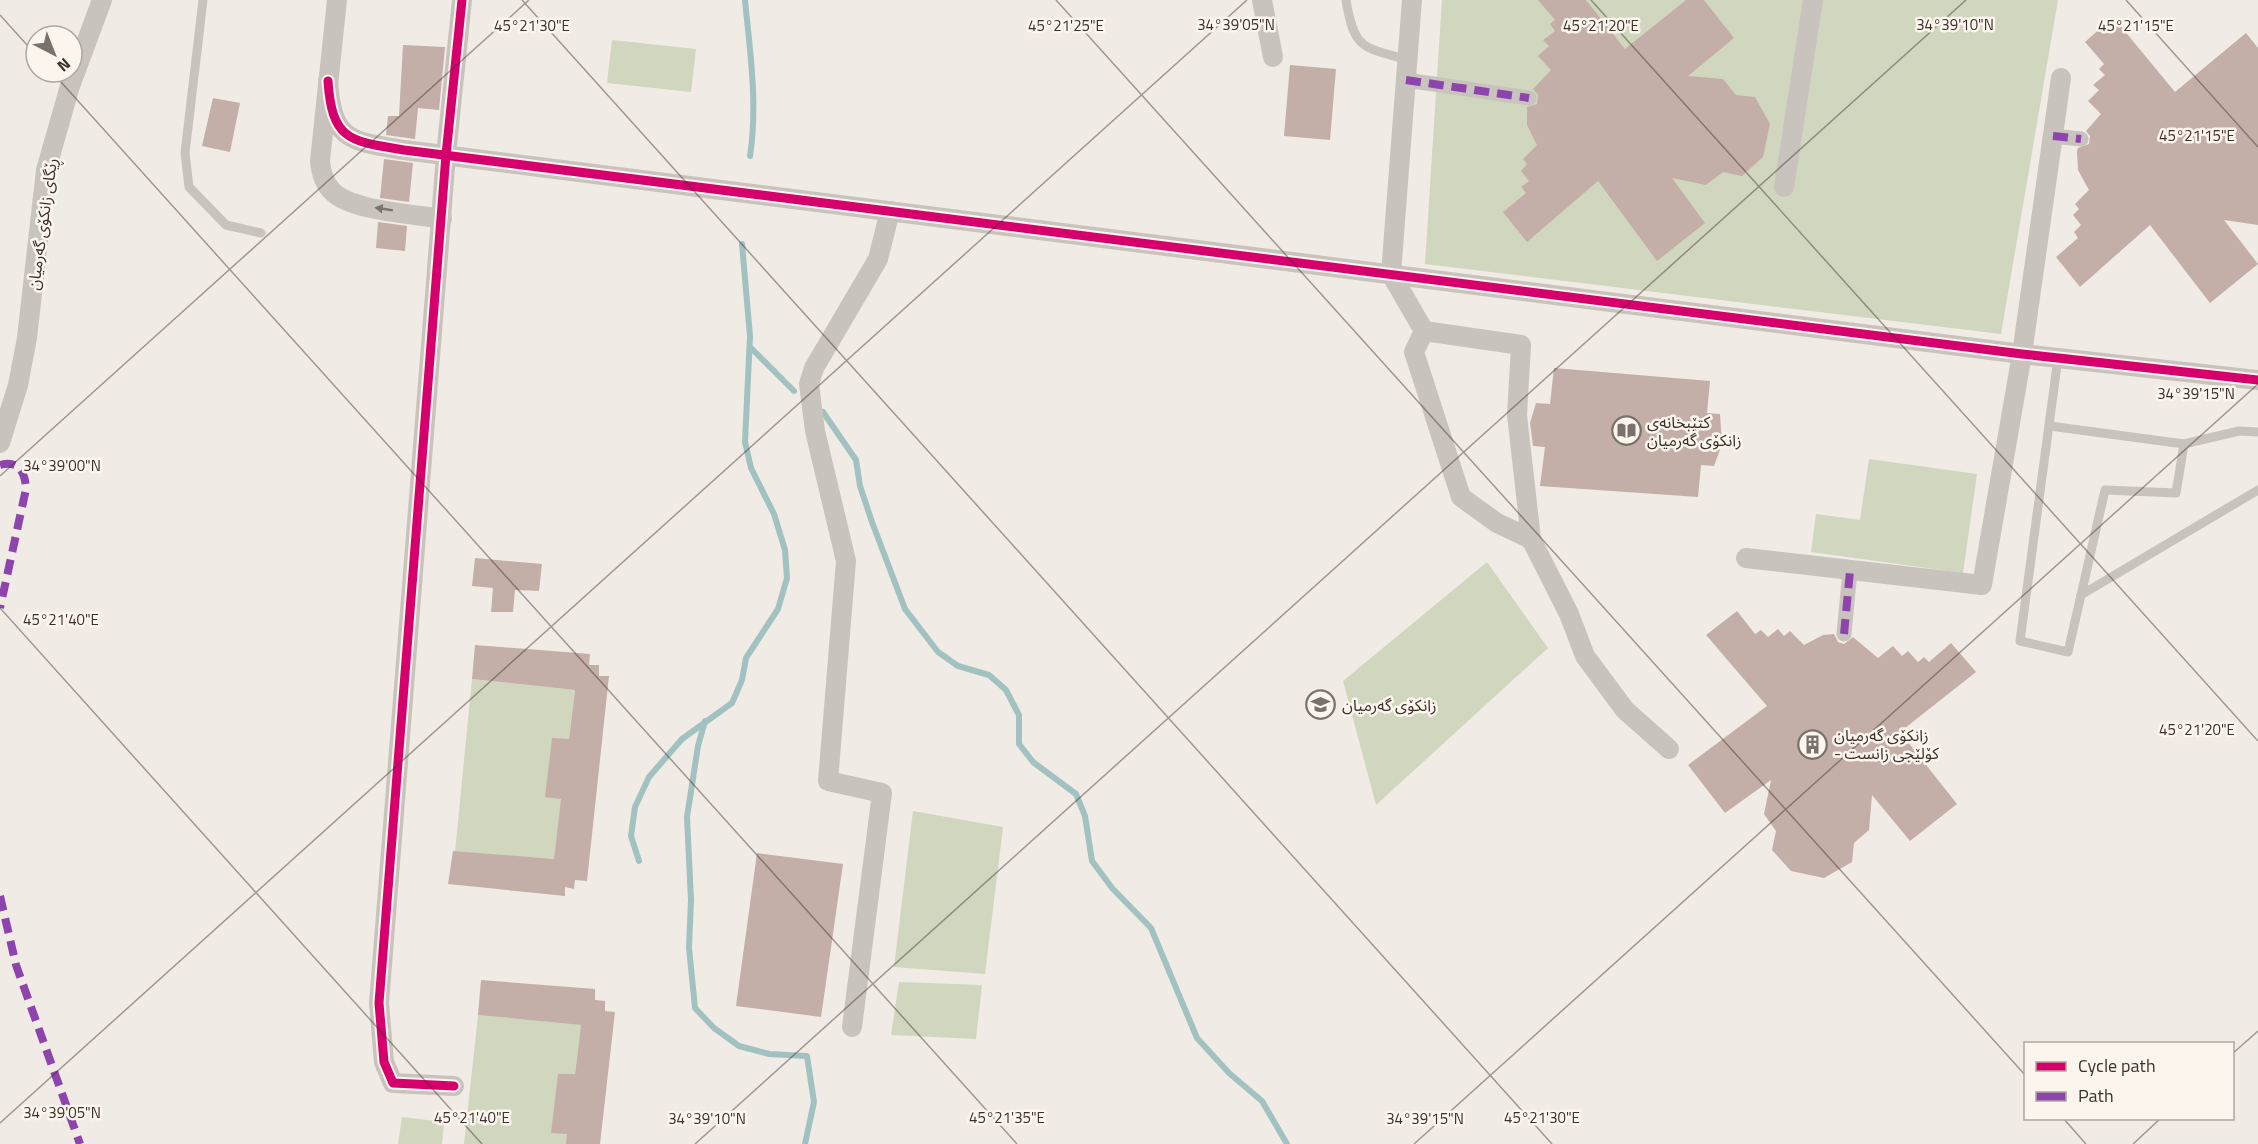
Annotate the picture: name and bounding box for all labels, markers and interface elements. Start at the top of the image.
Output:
text: 34°39'05"N [1197,13,1275,36]
text: 34°39'10"N [1916,13,1994,36]
text: 45°21'30"E [494,14,570,37]
text: 45°21'25"E [1028,14,1104,37]
text: 45°21'20"E [1563,14,1639,37]
text: 45°21'15"E [2098,14,2174,37]
north arrow [24,24,84,84]
text: N [52,53,76,78]
text: 45°21'15"E [2159,124,2235,147]
street label: ڕێگای زانکۆی گەرمیان [21,156,66,292]
one-way arrow [375,205,394,214]
text: 34°39'15"N [2157,382,2235,405]
place label: کتێبخانەی زانکۆی گەرمیان [1647,410,1742,452]
library icon: کتێبخانەی زانکۆی گەرمیان [1610,415,1642,447]
text: 34°39'00"N [23,454,101,477]
text: 45°21'40"E [23,608,99,631]
school or university icon: زانکۆی گەرمیان [1305,689,1337,721]
place label: زانکۆی گەرمیان [1342,693,1437,717]
text: 45°21'20"E [2159,718,2235,741]
place label: زانکۆی گەرمیان - کۆلێجی زانست [1834,723,1939,765]
building icon: زانکۆی گەرمیان - کۆلێجی زانست [1797,728,1829,760]
legend [2024,1042,2234,1120]
text: Cycle path [2078,1052,2156,1079]
text: Path [2078,1082,2114,1109]
text: 34°39'05"N [23,1101,101,1124]
text: 45°21'40"E [434,1106,510,1129]
text: 45°21'35"E [969,1106,1045,1129]
text: 45°21'30"E [1504,1106,1580,1129]
text: 34°39'10"N [668,1107,746,1130]
text: 34°39'15"N [1386,1107,1464,1130]

